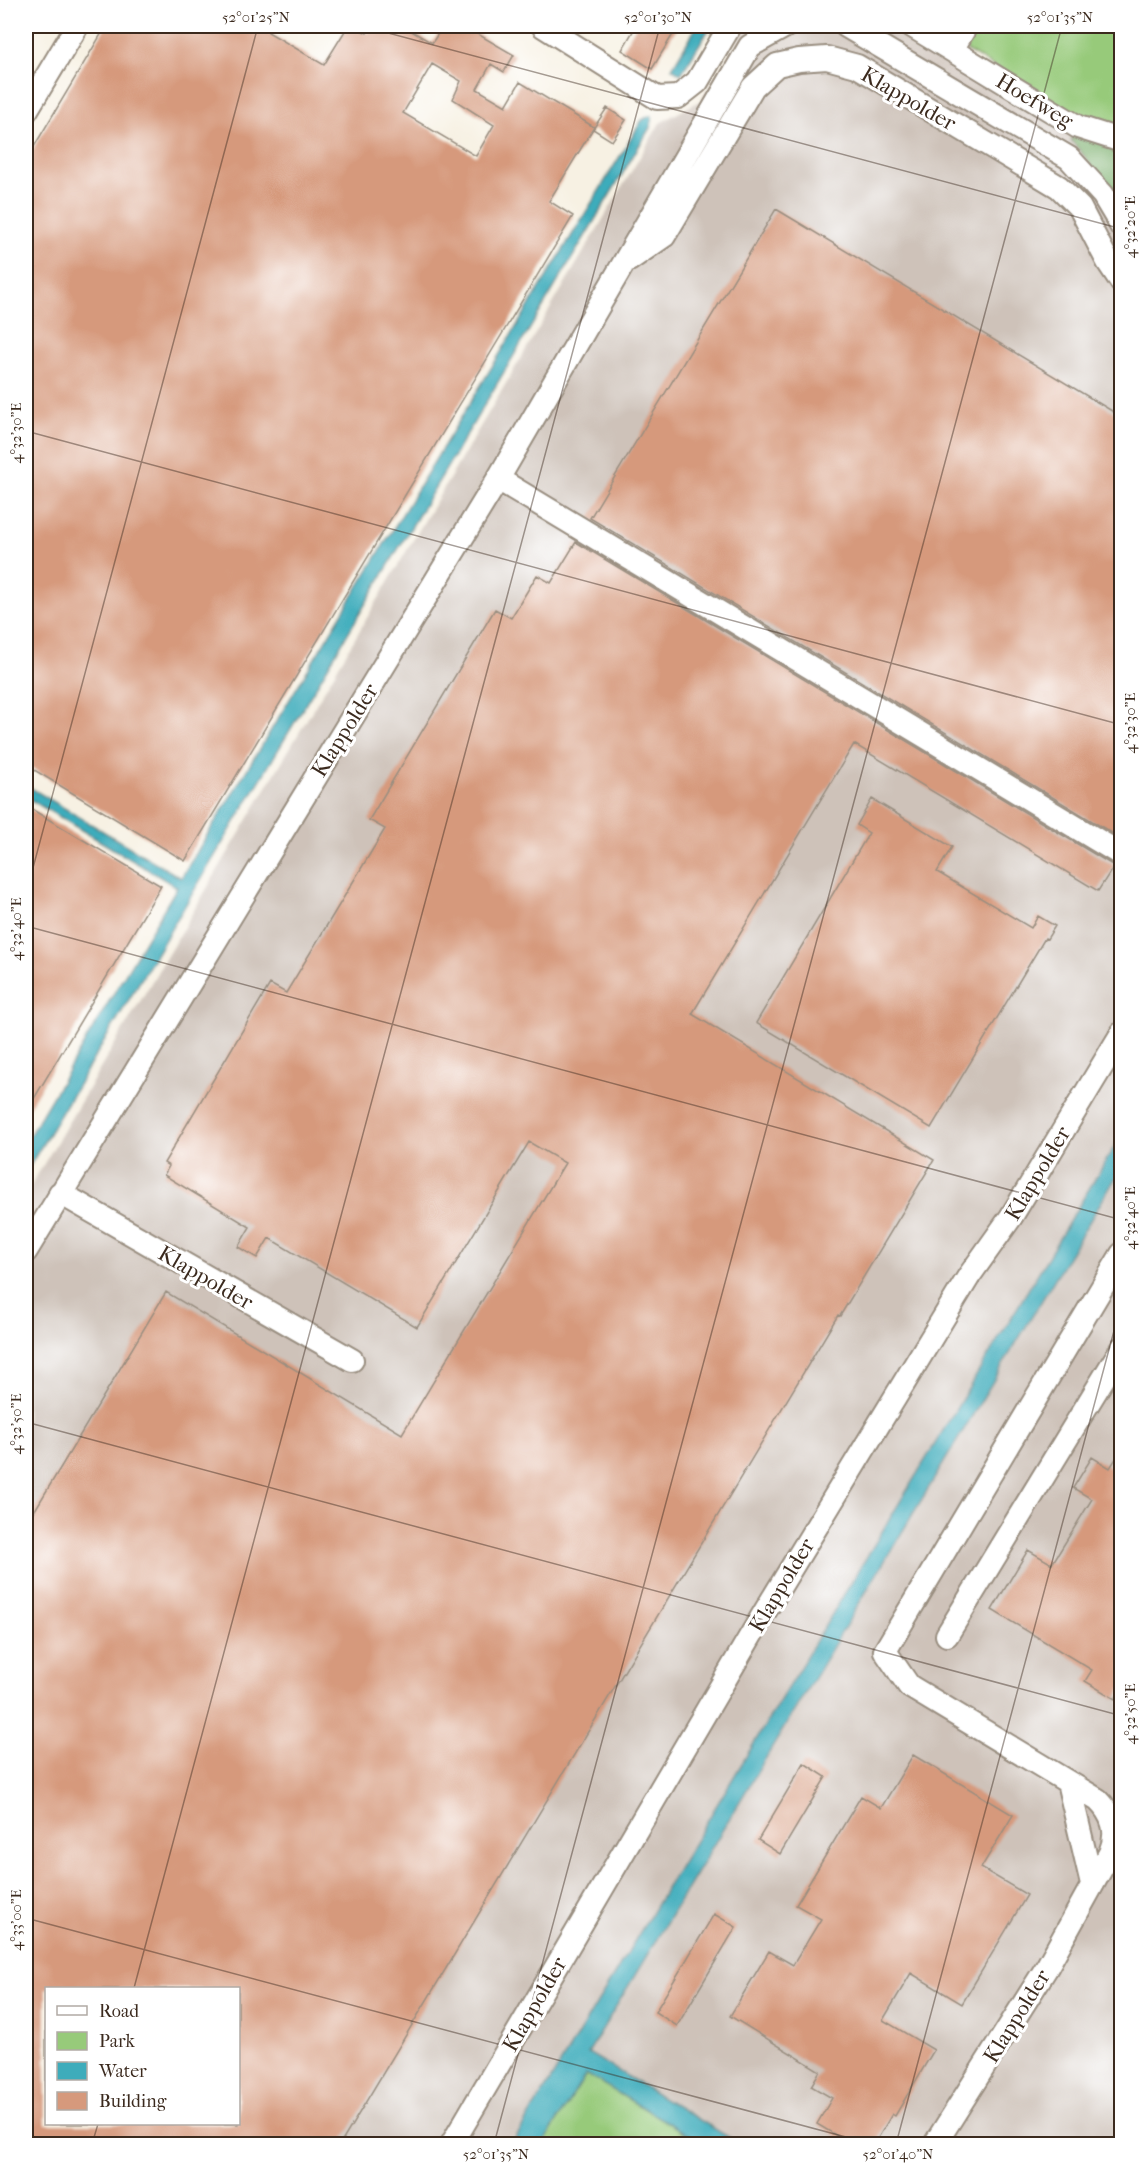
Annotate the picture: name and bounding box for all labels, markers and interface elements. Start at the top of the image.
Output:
text: 52°01'25"N [222,8,291,26]
text: 52°01'30"N [624,8,693,26]
text: 52°01'35"N [1027,8,1094,26]
street label: Klappolder [856,61,961,137]
street label: Hoefweg [991,68,1078,134]
text: 4°32'20"E [1121,196,1139,258]
text: 4°32'30"E [7,403,25,463]
street label: Klappolder [306,678,384,782]
text: 4°32'30"E [1121,693,1139,753]
text: 4°32'40"E [7,897,25,961]
street label: Klappolder [1000,1121,1076,1225]
text: 4°32'40"E [1121,1186,1139,1250]
street label: Klappolder [153,1240,258,1316]
text: 4°32'50"E [7,1393,25,1455]
street label: Klappolder [744,1533,820,1637]
text: 4°32'50"E [1121,1683,1139,1745]
text: 4°33'00"E [7,1889,25,1951]
street label: Klappolder [497,1952,573,2057]
street label: Klappolder [978,1964,1056,2068]
legend [45,1987,240,2125]
text: Road [99,2001,139,2022]
text: Park [99,2031,136,2052]
text: Water [98,2061,147,2082]
text: Building [99,2091,167,2112]
text: 52°01'35"N [463,2145,530,2163]
text: 52°01'40"N [863,2145,934,2163]

